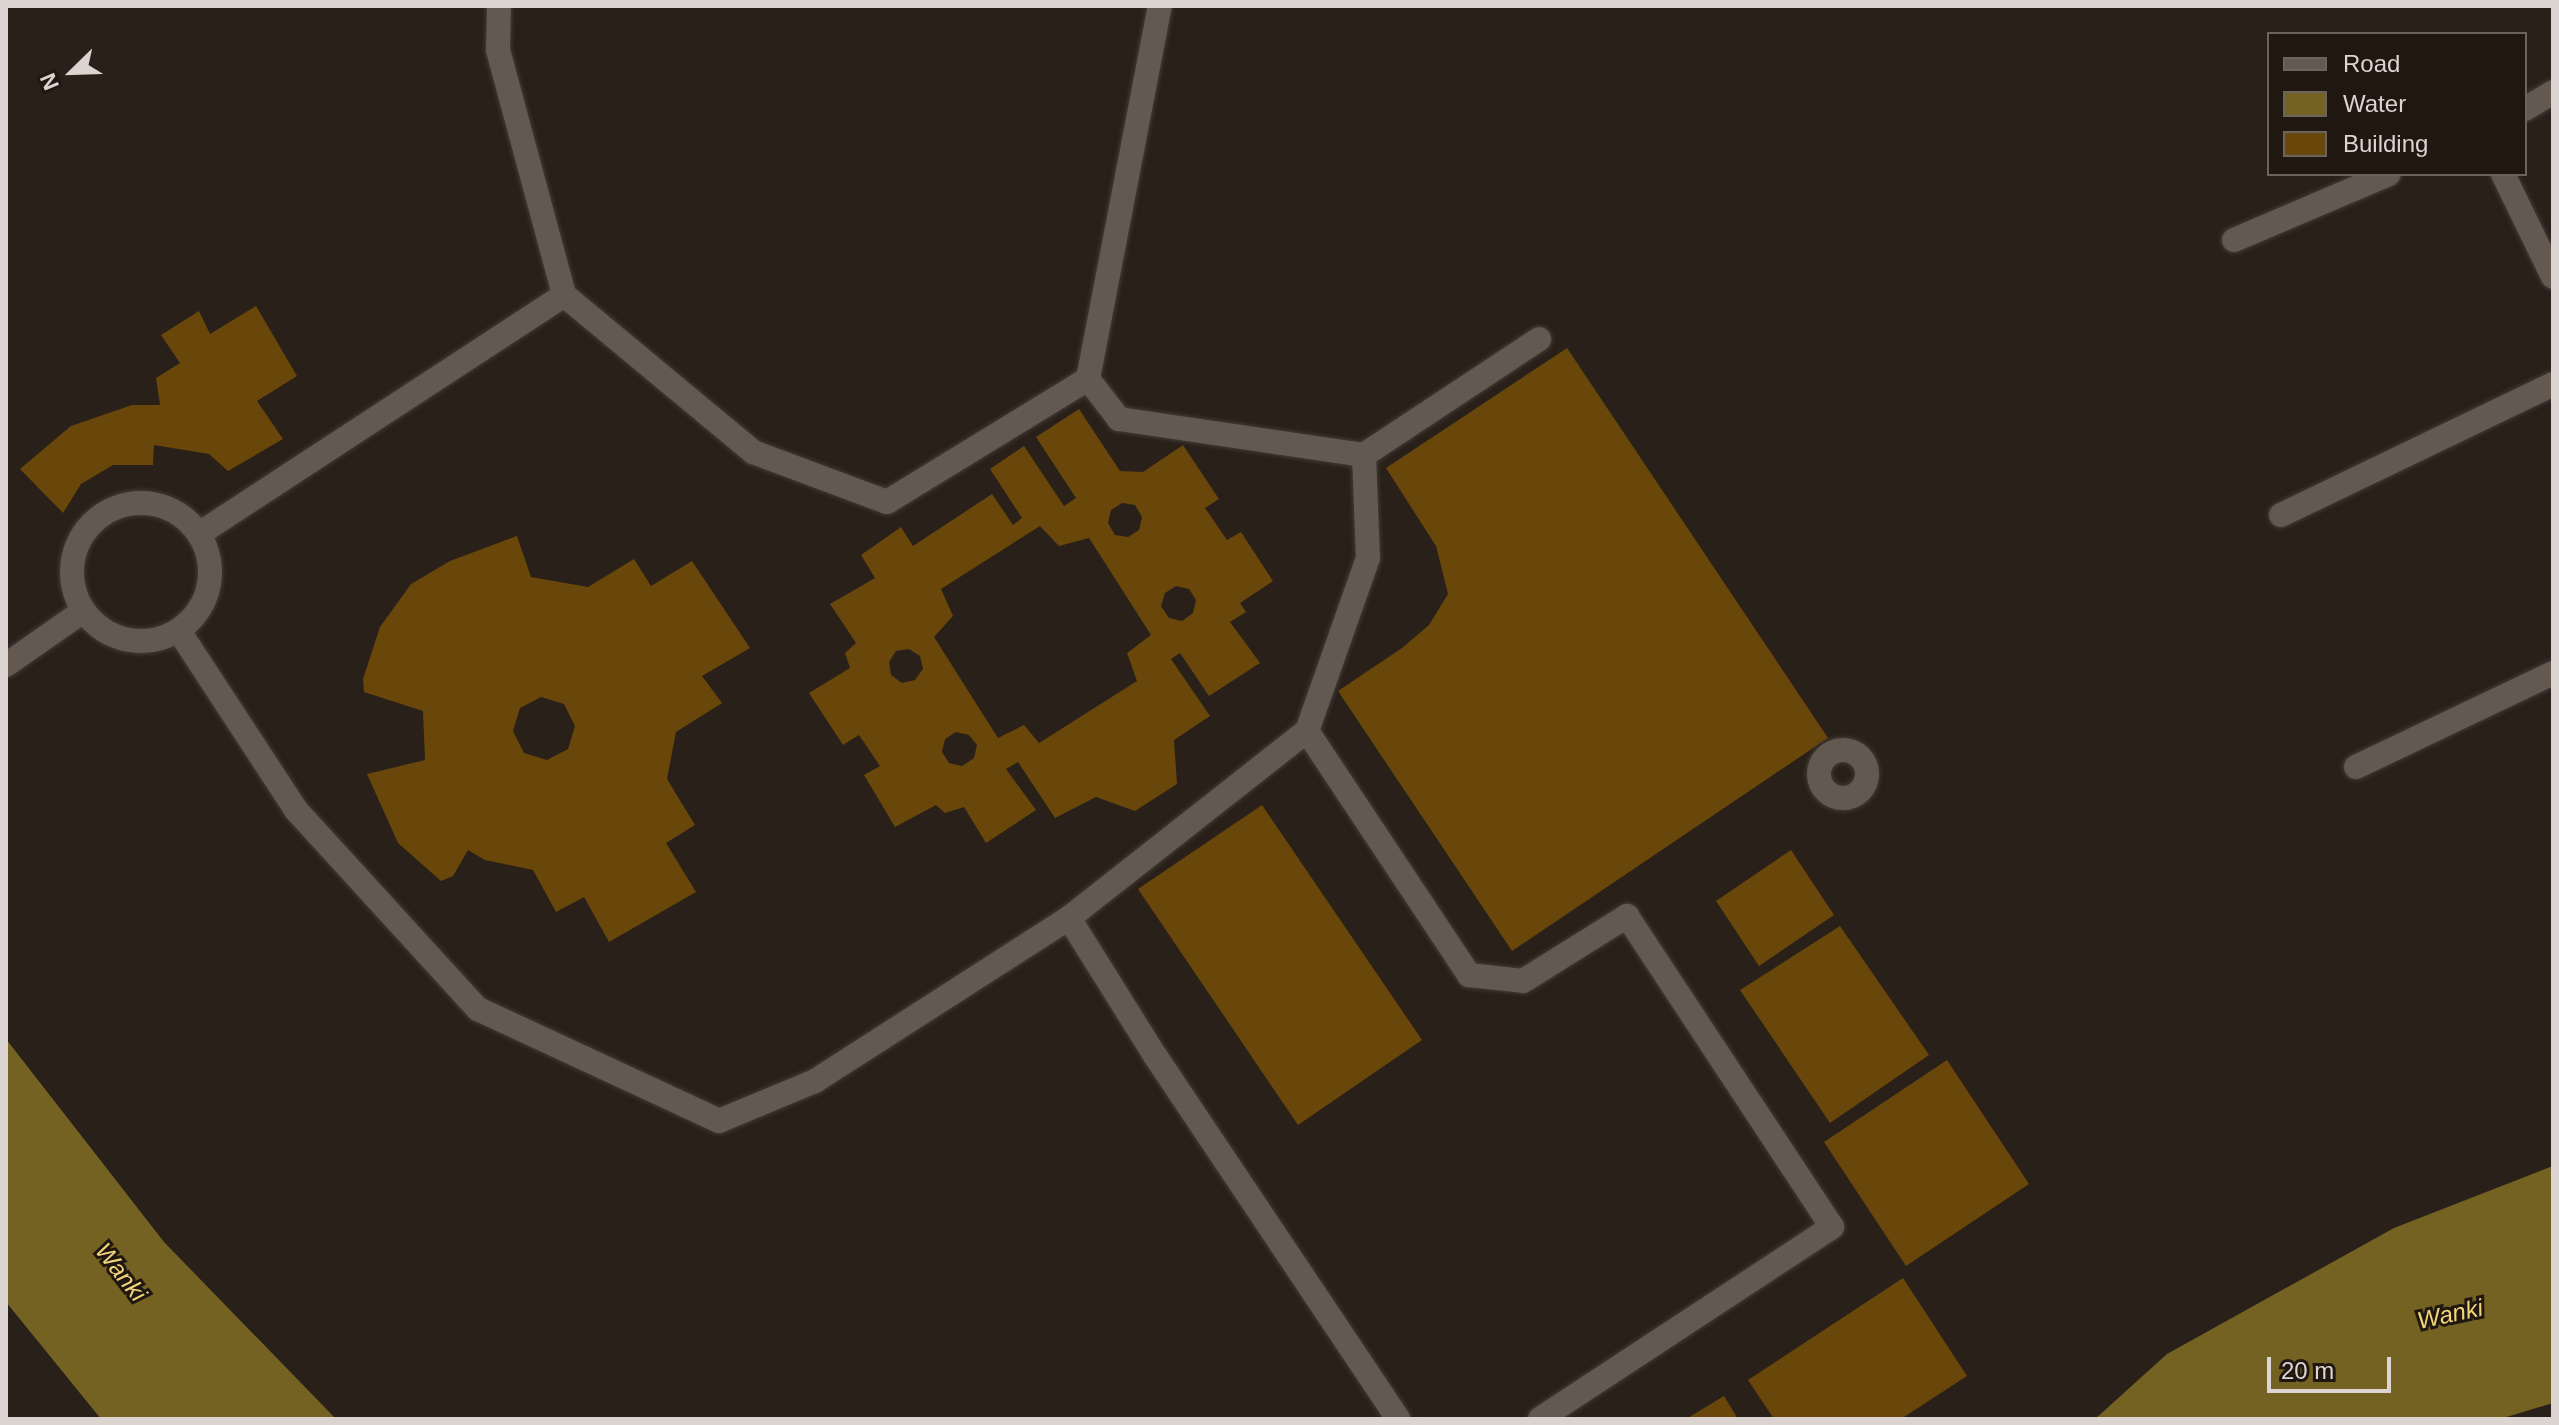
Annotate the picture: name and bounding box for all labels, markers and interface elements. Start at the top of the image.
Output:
north arrow [32,32,112,112]
legend [2267,32,2527,176]
text: Road [2343,50,2400,77]
text: N [35,69,64,94]
text: Water [2343,90,2406,117]
text: Building [2343,130,2428,157]
water label: Wanki [89,1237,153,1307]
water label: Wanki [2415,1293,2485,1335]
scale bar [2271,1341,2395,1391]
text: 20 m [2281,1357,2334,1384]

